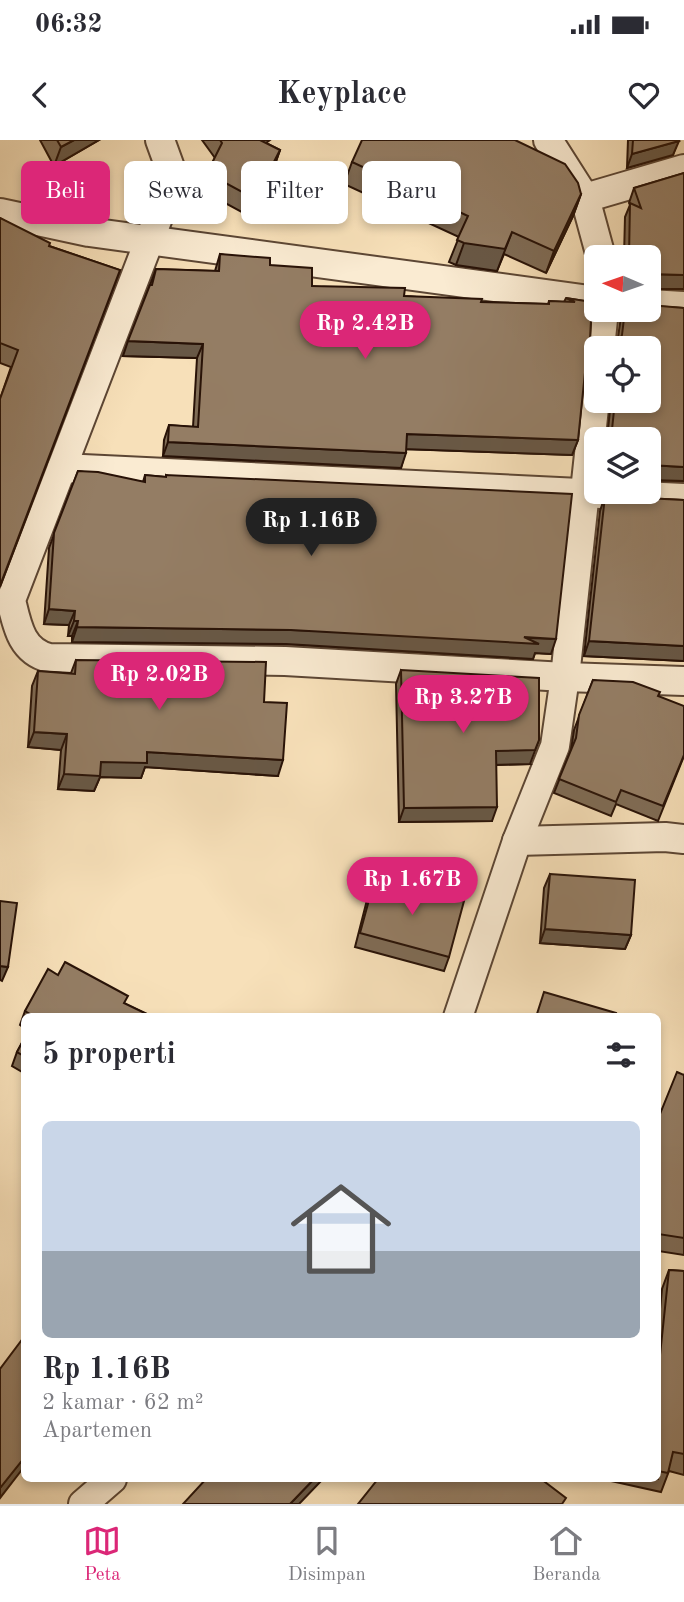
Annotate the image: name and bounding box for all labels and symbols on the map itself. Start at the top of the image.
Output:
north arrow [584,245,662,322]
pin: Rp 2.42B [293,302,437,361]
pin: Rp 1.16B [239,498,383,558]
pin: Rp 2.02B [87,652,231,712]
pin: Rp 3.27B [391,676,535,735]
pin: Rp 1.67B [340,858,484,917]

